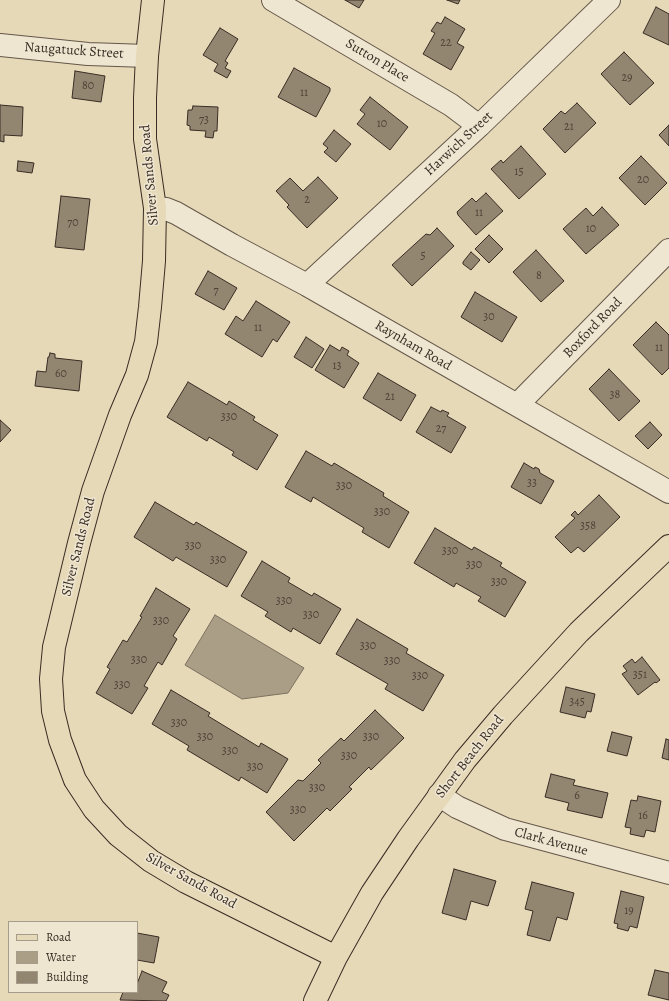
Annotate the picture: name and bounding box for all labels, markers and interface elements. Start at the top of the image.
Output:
street label: Sutton Place [342,35,412,87]
house number: 22 [440,36,452,50]
street label: Naugatuck Street [24,39,124,63]
house number: 29 [621,71,633,85]
house number: 80 [82,79,94,93]
house number: 11 [300,86,308,100]
street label: Harwich Street [422,108,496,180]
house number: 73 [199,113,209,127]
house number: 10 [377,117,387,131]
house number: 21 [564,120,574,134]
street label: Silver Sands Road [137,124,163,226]
house number: 15 [514,165,524,179]
house number: 20 [637,173,649,187]
house number: 2 [304,193,310,207]
house number: 11 [475,206,483,220]
house number: 70 [67,216,79,230]
house number: 10 [586,222,596,236]
house number: 5 [420,249,426,263]
house number: 8 [536,269,542,283]
house number: 7 [213,284,219,298]
street label: Boxford Road [560,294,626,362]
house number: 30 [483,310,495,324]
street label: Raynham Road [372,317,454,375]
house number: 11 [254,321,262,335]
house number: 11 [655,341,663,355]
house number: 13 [332,359,342,373]
house number: 60 [55,367,67,381]
house number: 38 [610,388,620,402]
house number: 21 [385,390,395,404]
house number: 330 [221,410,237,424]
house number: 27 [436,422,446,436]
house number: 33 [527,476,537,490]
house number: 330 [336,479,352,493]
street label: Silver Sands Road [59,496,99,598]
house number: 330 [374,505,390,519]
house number: 358 [580,519,596,533]
house number: 330 [185,539,201,553]
house number: 330 [442,544,458,558]
house number: 330 [210,553,226,567]
house number: 330 [466,558,482,572]
house number: 330 [491,575,507,589]
house number: 330 [276,594,292,608]
house number: 330 [303,608,319,622]
house number: 330 [153,614,169,628]
house number: 330 [360,639,376,653]
house number: 330 [131,653,147,667]
house number: 330 [384,654,400,668]
house number: 351 [633,668,647,682]
house number: 330 [412,669,428,683]
house number: 330 [114,678,130,692]
house number: 345 [569,695,585,709]
street label: Short Beach Road [432,712,508,802]
house number: 330 [171,716,187,730]
house number: 330 [197,730,213,744]
house number: 330 [363,730,379,744]
house number: 330 [222,744,238,758]
house number: 330 [341,749,357,763]
house number: 330 [247,760,263,774]
house number: 330 [309,781,325,795]
house number: 6 [574,789,580,803]
house number: 330 [290,803,306,817]
house number: 16 [638,809,648,823]
street label: Clark Avenue [512,824,590,860]
street label: Silver Sands Road [143,849,239,913]
house number: 19 [624,904,634,918]
legend [8,921,138,993]
text: Road [46,929,71,945]
text: Water [46,949,76,965]
text: Building [46,969,88,985]

